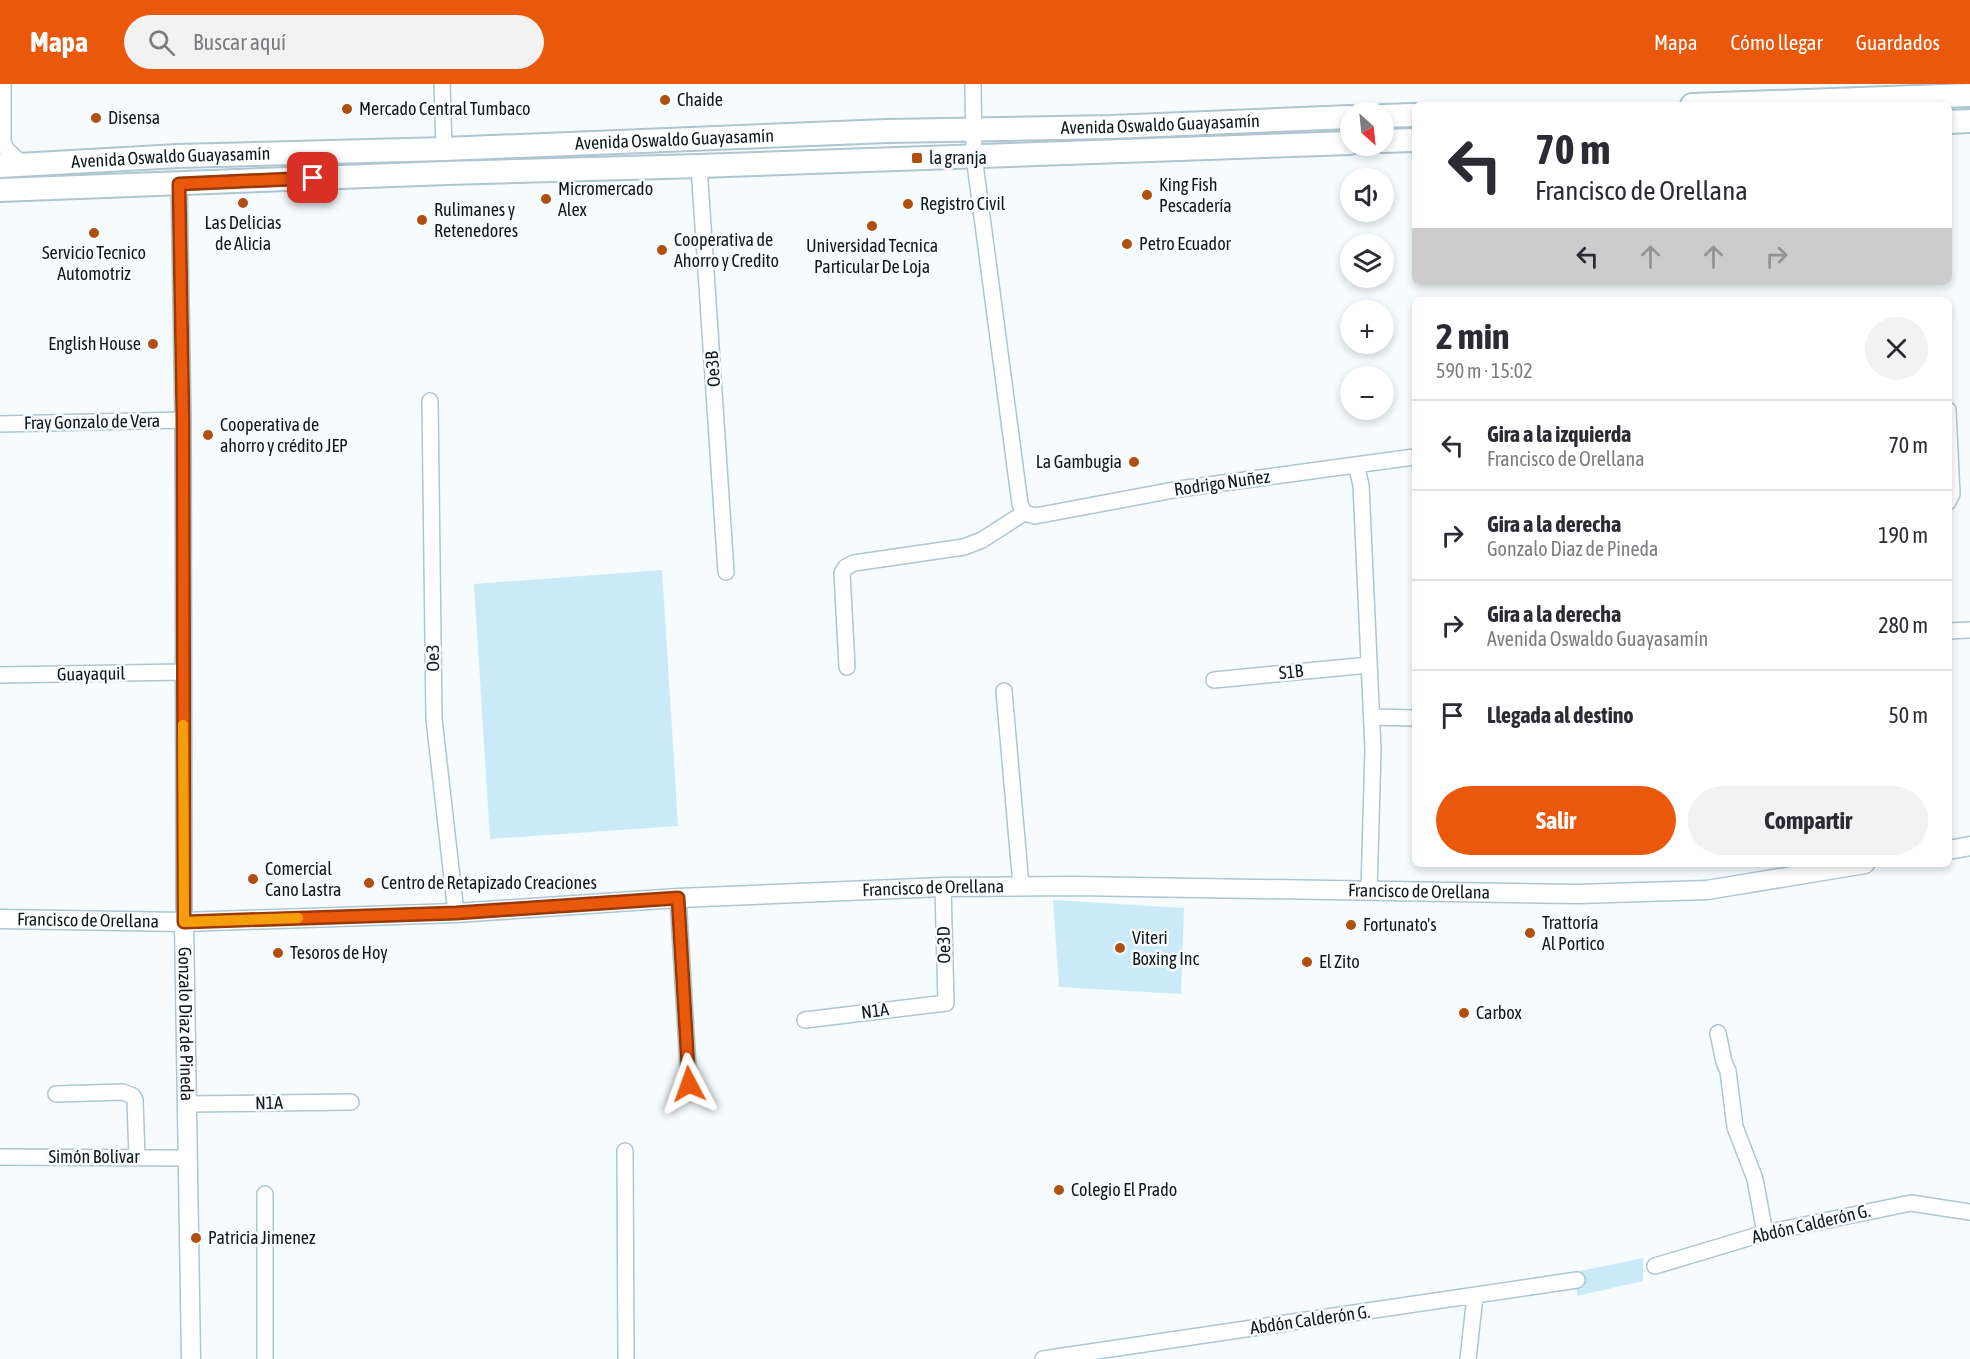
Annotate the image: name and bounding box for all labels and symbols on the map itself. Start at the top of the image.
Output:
place label: Chaide [677,89,723,110]
marker: Chaide [658,93,672,107]
place label: Mercado Central Tumbaco [359,98,530,119]
marker: Mercado Central Tumbaco [340,102,354,116]
north arrow [1340,102,1394,156]
place label: Disensa [108,107,160,128]
street label: Avenida Oswaldo Guayasamín [1060,110,1260,138]
marker: Disensa [89,111,103,125]
street label: Avenida Oswaldo Guayasamín [574,125,774,154]
street label: Avenida Oswaldo Guayasamín [71,143,271,172]
place label: la granja [929,147,987,168]
marker: la granja [910,151,924,165]
pin [287,152,338,203]
place label: King Fish Pescadería [1159,174,1232,216]
place label: Micromercado Alex [558,178,653,220]
marker: King Fish Pescadería [1140,188,1154,202]
marker: Micromercado Alex [539,192,553,206]
place label: Registro Civil [920,193,1006,214]
marker: Las Delicias de Alicia [236,196,250,210]
marker: Registro Civil [901,197,915,211]
place label: Rulimanes y Retenedores [434,199,518,241]
place label: Las Delicias de Alicia [205,212,281,254]
marker: Rulimanes y Retenedores [415,213,429,227]
marker: Universidad Tecnica Particular De Loja [865,219,879,233]
marker: Servicio Tecnico Automotriz [87,226,101,240]
place label: Cooperativa de Ahorro y Credito [674,229,779,271]
place label: Petro Ecuador [1139,233,1232,254]
place label: Universidad Tecnica Particular De Loja [806,235,938,277]
marker: Petro Ecuador [1120,237,1134,251]
place label: Servicio Tecnico Automotriz [42,242,146,284]
marker: Cooperativa de Ahorro y Credito [655,243,669,257]
place label: English House [48,333,141,354]
marker: English House [146,337,160,351]
street label: Oe3B [701,350,724,388]
street label: Fray Gonzalo de Vera [24,410,160,433]
place label: Cooperativa de ahorro y crédito JEP [220,414,348,456]
marker: Cooperativa de ahorro y crédito JEP [201,428,215,442]
place label: La Gambugia [1036,451,1122,472]
marker: La Gambugia [1127,455,1141,469]
street label: Rodrigo Nuñez [1173,465,1272,500]
street label: Oe3 [422,644,443,672]
street label: S1B [1278,660,1305,683]
street label: Guayaquil [57,662,126,685]
place label: Comercial Cano Lastra [265,858,341,900]
marker: Comercial Cano Lastra [246,872,260,886]
place label: Centro de Retapizado Creaciones [381,872,597,893]
marker: Centro de Retapizado Creaciones [362,876,376,890]
street label: Francisco de Orellana [862,876,1004,900]
street label: Francisco de Orellana [1348,879,1490,903]
street label: Francisco de Orellana [17,908,159,932]
place label: Trattoría Al Portico [1542,912,1605,954]
place label: Fortunato's [1363,914,1437,935]
marker: Fortunato's [1344,918,1358,932]
street label: Oe3D [933,926,954,964]
marker: Trattoría Al Portico [1523,926,1537,940]
place label: Viteri Boxing Inc [1132,927,1199,969]
marker: Viteri Boxing Inc [1113,941,1127,955]
place label: Tesoros de Hoy [290,942,388,963]
marker: Tesoros de Hoy [271,946,285,960]
street label: Gonzalo Diaz de Pineda [174,947,198,1101]
place label: El Zito [1319,951,1360,972]
marker: El Zito [1300,955,1314,969]
street label: N1A [860,998,890,1023]
place label: Carbox [1476,1002,1522,1023]
marker: Carbox [1457,1006,1471,1020]
position arrow [657,1052,721,1116]
street label: N1A [255,1092,283,1113]
street label: Simón Bolívar [48,1146,140,1167]
place label: Colegio El Prado [1071,1179,1177,1200]
marker: Colegio El Prado [1052,1183,1066,1197]
street label: Abdón Calderón G. [1750,1200,1872,1247]
place label: Patricia Jimenez [208,1227,316,1248]
marker: Patricia Jimenez [189,1231,203,1245]
street label: Abdón Calderón G. [1249,1301,1371,1338]

